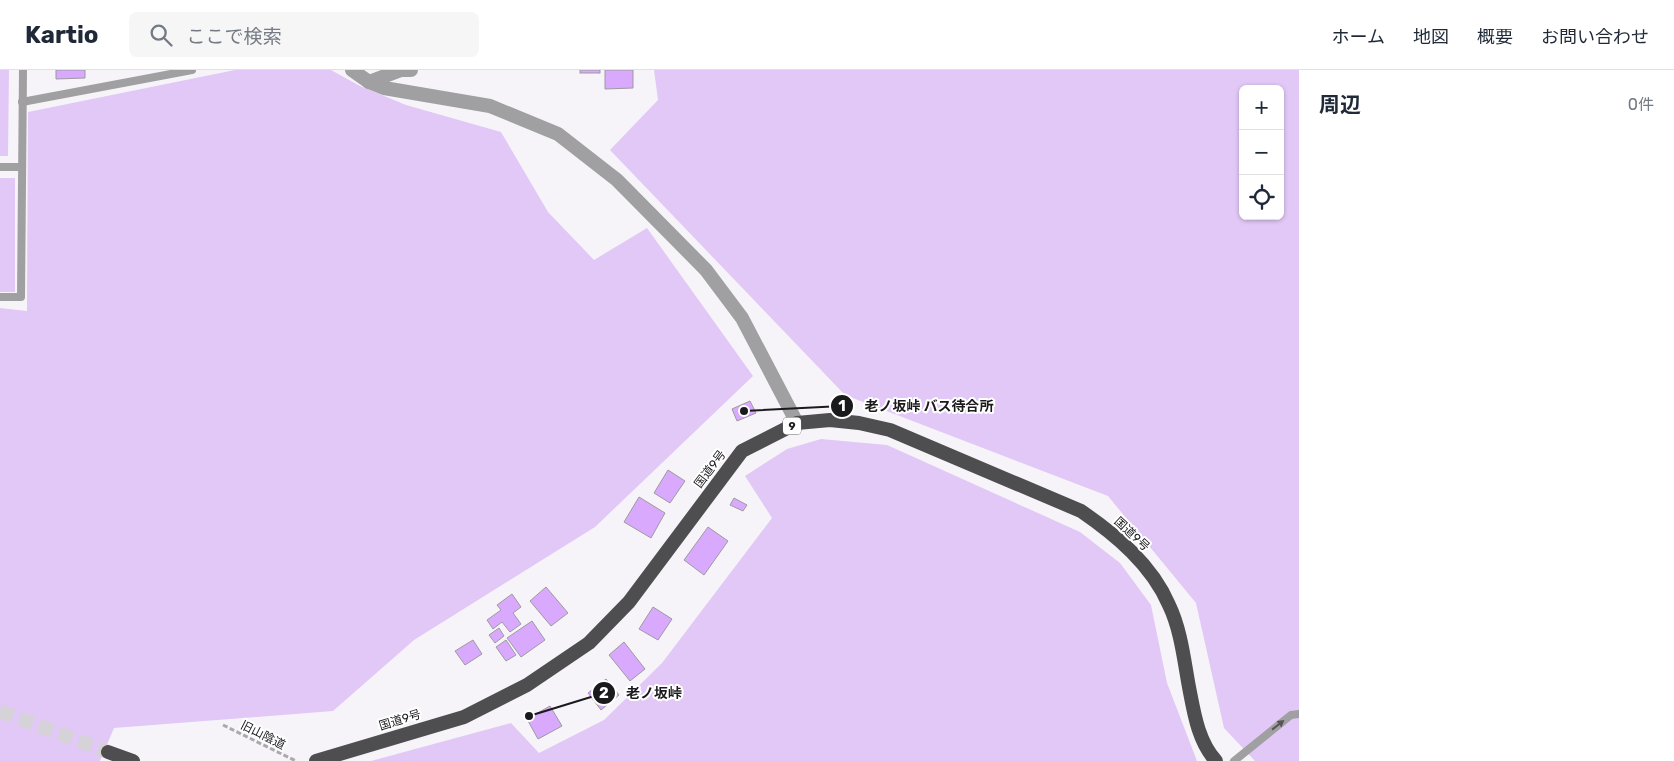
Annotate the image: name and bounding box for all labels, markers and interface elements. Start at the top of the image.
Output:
search box [129,12,479,57]
text: Kartio [25,21,99,49]
icon: search [147,21,175,49]
text: ここで検索 [187,25,282,48]
text: ホーム [1332,26,1385,48]
text: 地図 [1413,26,1449,48]
text: 概要 [1477,26,1513,48]
text: お問い合わせ [1541,26,1649,48]
map controls [1239,85,1284,220]
button: + [1239,85,1284,130]
text: 周辺 [1319,92,1361,117]
text: 0件 [1628,95,1654,114]
button: − [1239,130,1284,175]
button: locate [1239,175,1284,220]
callout: 老ノ坂峠 バス待合所 [829,391,1003,420]
text: 1 [838,397,846,415]
text: 老ノ坂峠 バス待合所 [865,398,993,415]
road number: 9 [783,418,801,434]
street label: 国道9号 [691,448,729,490]
street label: 国道9号 [1111,514,1153,554]
callout: 老ノ坂峠 [591,678,692,707]
text: 2 [599,684,609,702]
text: 老ノ坂峠 [626,685,682,702]
street label: 国道9号 [377,707,423,733]
street label: 旧山陰道 [238,718,288,752]
one-way arrow [1271,720,1285,730]

